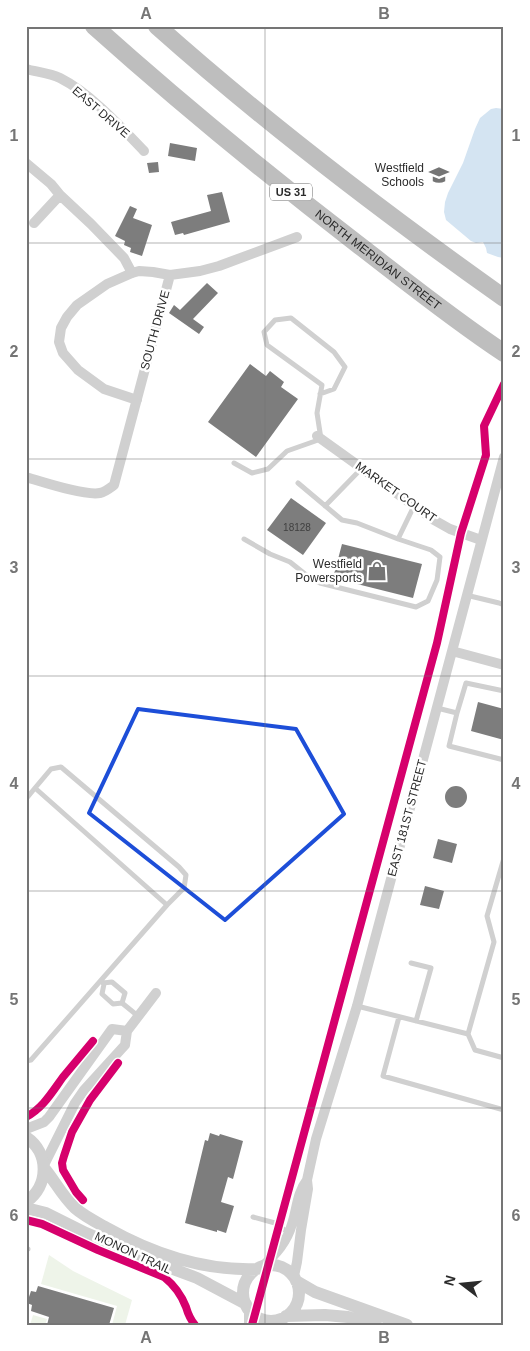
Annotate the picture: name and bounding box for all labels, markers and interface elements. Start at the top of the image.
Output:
text: A [140,5,152,22]
text: B [378,5,390,22]
street label: EAST DRIVE [70,83,132,141]
text: 1 [10,127,19,144]
text: 1 [512,127,521,144]
place label: Westfield Schools [375,161,424,189]
school or university icon: Westfield Schools [428,164,450,186]
road number: US 31 [270,183,312,200]
street label: NORTH MERIDIAN STREET [312,207,444,313]
street label: SOUTH DRIVE [138,289,172,371]
text: 2 [10,343,19,360]
text: 2 [512,343,521,360]
street label: MARKET COURT [353,459,440,526]
house number: 18128 [283,522,311,533]
place label: Westfield Powersports [295,557,362,585]
text: 3 [10,559,19,576]
text: 3 [512,559,521,576]
shop icon: Westfield Powersports [366,560,388,582]
street label: EAST 181ST STREET [385,757,429,878]
text: 4 [10,775,19,792]
text: 4 [512,775,521,792]
text: 5 [10,991,19,1008]
text: 5 [512,991,521,1008]
text: 6 [10,1207,19,1224]
text: 6 [512,1207,521,1224]
street label: MONON TRAIL [92,1229,174,1277]
north arrow [438,1258,488,1308]
text: N [440,1273,459,1287]
text: A [140,1329,152,1346]
text: B [378,1329,390,1346]

